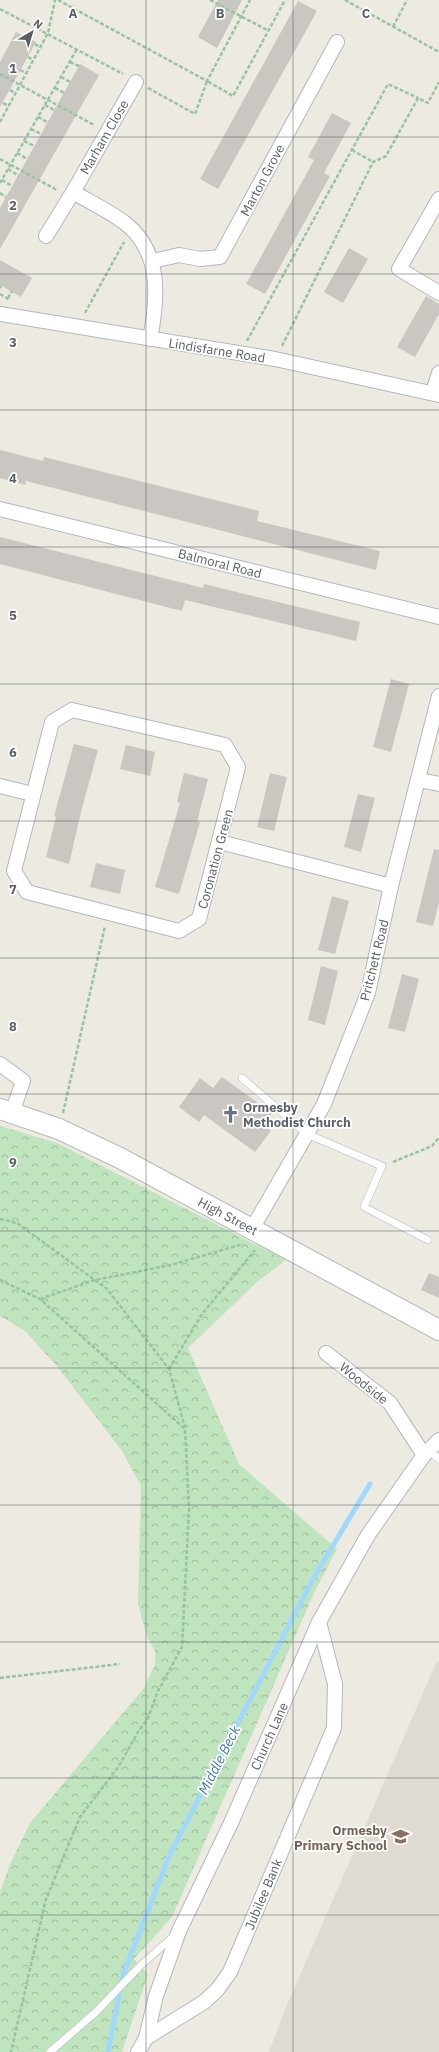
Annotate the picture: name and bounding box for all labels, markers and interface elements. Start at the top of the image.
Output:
text: A [69,5,78,22]
text: B [216,5,225,22]
text: C [362,5,371,22]
north arrow [12,12,52,52]
text: N [31,16,46,32]
text: 1 [9,60,17,77]
street label: Marham Close [76,97,133,178]
street label: Marton Grove [236,141,288,219]
text: 2 [9,197,17,214]
text: 3 [9,334,17,351]
street label: Lindisfarne Road [167,334,266,367]
text: 4 [9,470,17,487]
street label: Balmoral Road [176,545,264,582]
text: 5 [9,607,17,624]
text: 6 [9,744,17,761]
street label: Coronation Green [194,807,237,911]
text: 7 [9,881,17,898]
street label: Pritchett Road [356,918,393,1003]
text: 8 [9,1018,17,1035]
place label: Ormesby Methodist Church [243,1099,351,1131]
church icon: Ormesby Methodist Church [220,1104,240,1124]
text: 9 [9,1154,17,1171]
street label: High Street [195,1194,261,1239]
street label: Woodside [336,1359,391,1408]
street label: Church Lane [247,1700,292,1773]
water label: Middle Beck [194,1722,244,1798]
place label: Ormesby Primary School [294,1822,387,1854]
school or university icon: Ormesby Primary School [390,1827,410,1847]
street label: Jubilee Bank [241,1856,286,1932]

